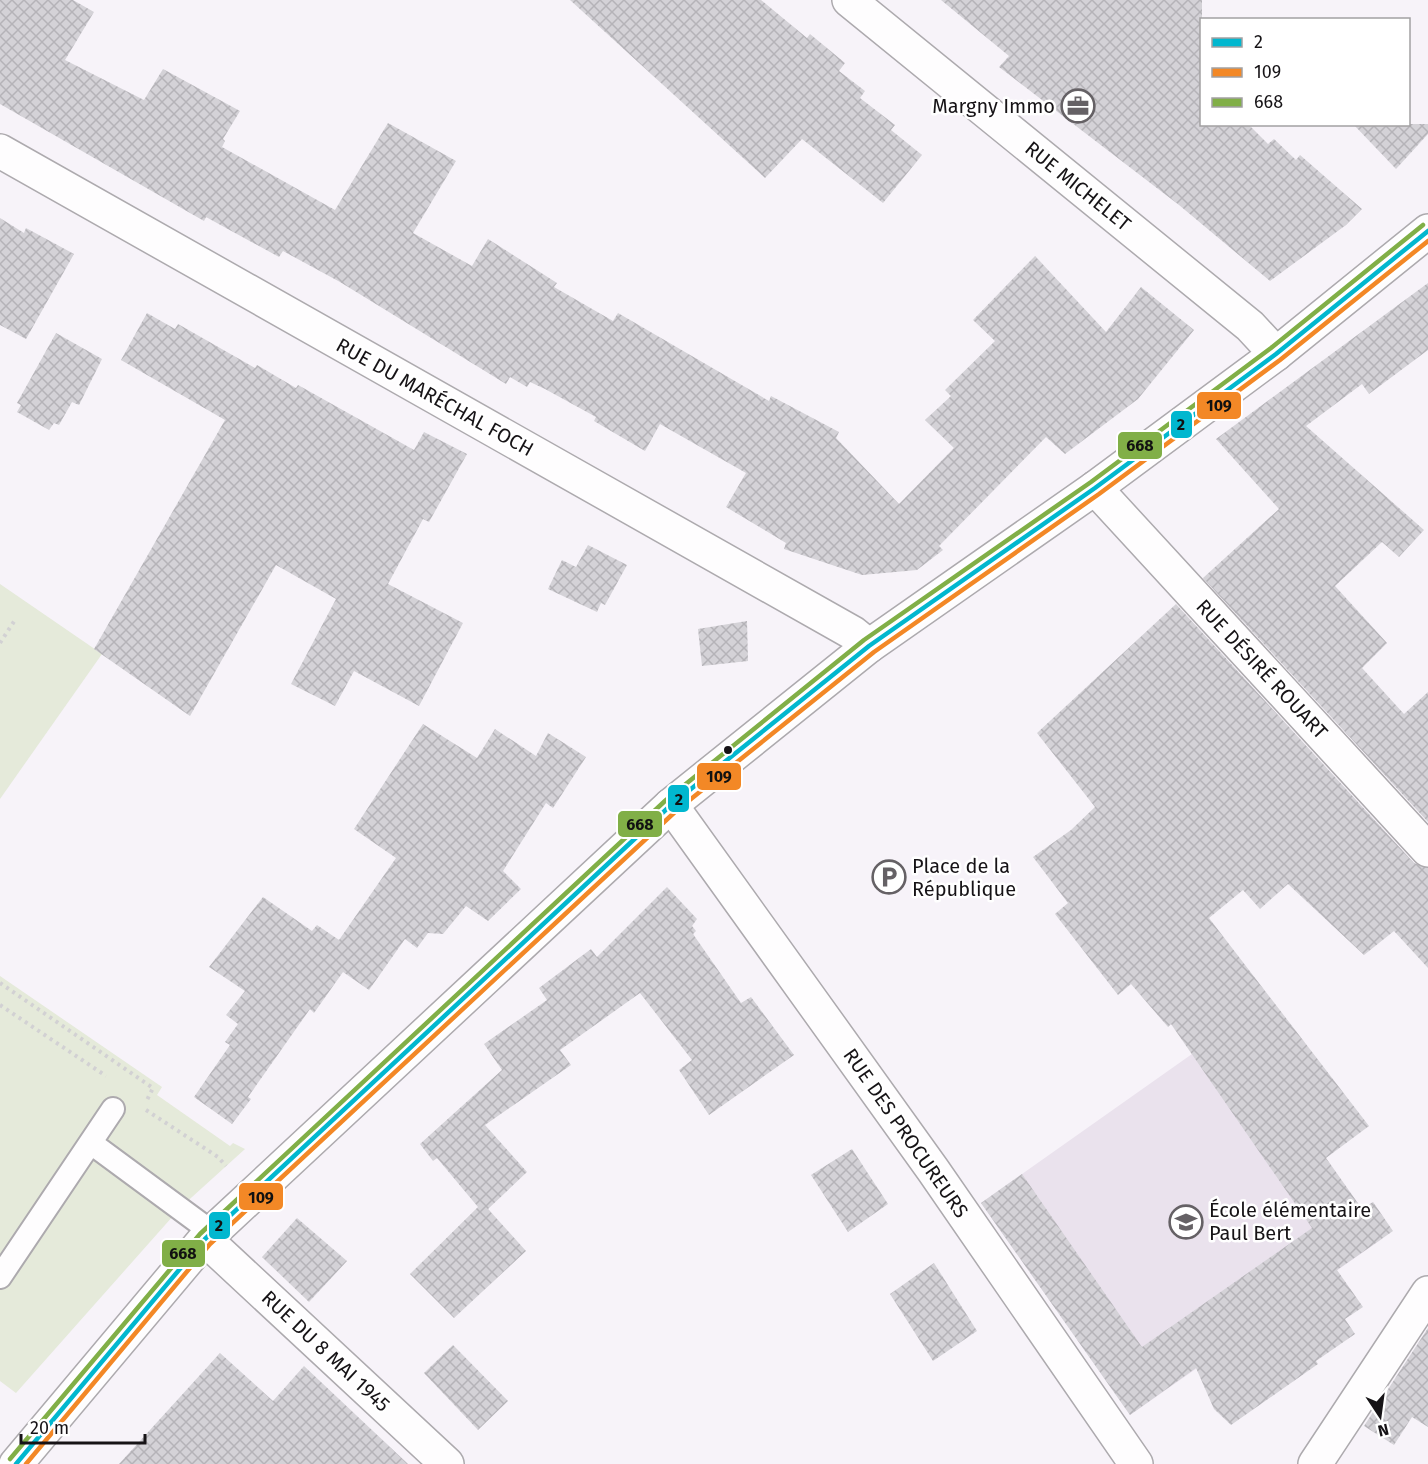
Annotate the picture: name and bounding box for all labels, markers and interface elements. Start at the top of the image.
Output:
legend [1200,18,1410,126]
text: 2 [1254,31,1263,53]
text: 109 [1254,61,1281,83]
office icon: Margny Immo [1060,88,1096,124]
text: 668 [1254,91,1283,113]
place label: Margny Immo [932,94,1055,118]
street label: RUE MICHELET [1020,136,1136,236]
street label: RUE DU MARÉCHAL FOCH [332,333,538,461]
line badge: 109 [1196,391,1242,420]
text: 109 [1206,396,1232,415]
line badge: 2 [1170,410,1193,439]
text: 2 [1177,415,1185,434]
line badge: 668 [1117,431,1163,460]
text: 668 [1126,436,1154,455]
street label: RUE DÉSIRÉ ROUART [1191,594,1333,744]
unlabelled marker [722,744,734,756]
line badge: 109 [696,762,742,791]
text: 109 [706,767,732,786]
line badge: 2 [667,784,690,813]
text: 2 [675,790,683,809]
line badge: 668 [617,810,663,838]
text: 668 [626,815,654,834]
place label: Place de la République [912,854,1016,901]
parking icon: Place de la République [871,859,907,895]
street label: RUE DES PROCUREURS [838,1044,974,1222]
line badge: 109 [238,1182,284,1211]
text: 109 [248,1188,274,1207]
place label: École élémentaire Paul Bert [1209,1198,1371,1245]
school or university icon: École élémentaire Paul Bert [1168,1204,1204,1240]
line badge: 2 [208,1211,231,1240]
text: 2 [215,1216,223,1235]
line badge: 668 [161,1239,206,1268]
text: 668 [169,1244,197,1263]
street label: RUE DU 8 MAI 1945 [257,1285,395,1417]
north arrow [1350,1386,1410,1446]
scale bar [21,1407,146,1445]
text: 20 m [30,1417,69,1439]
text: N [1376,1420,1391,1441]

